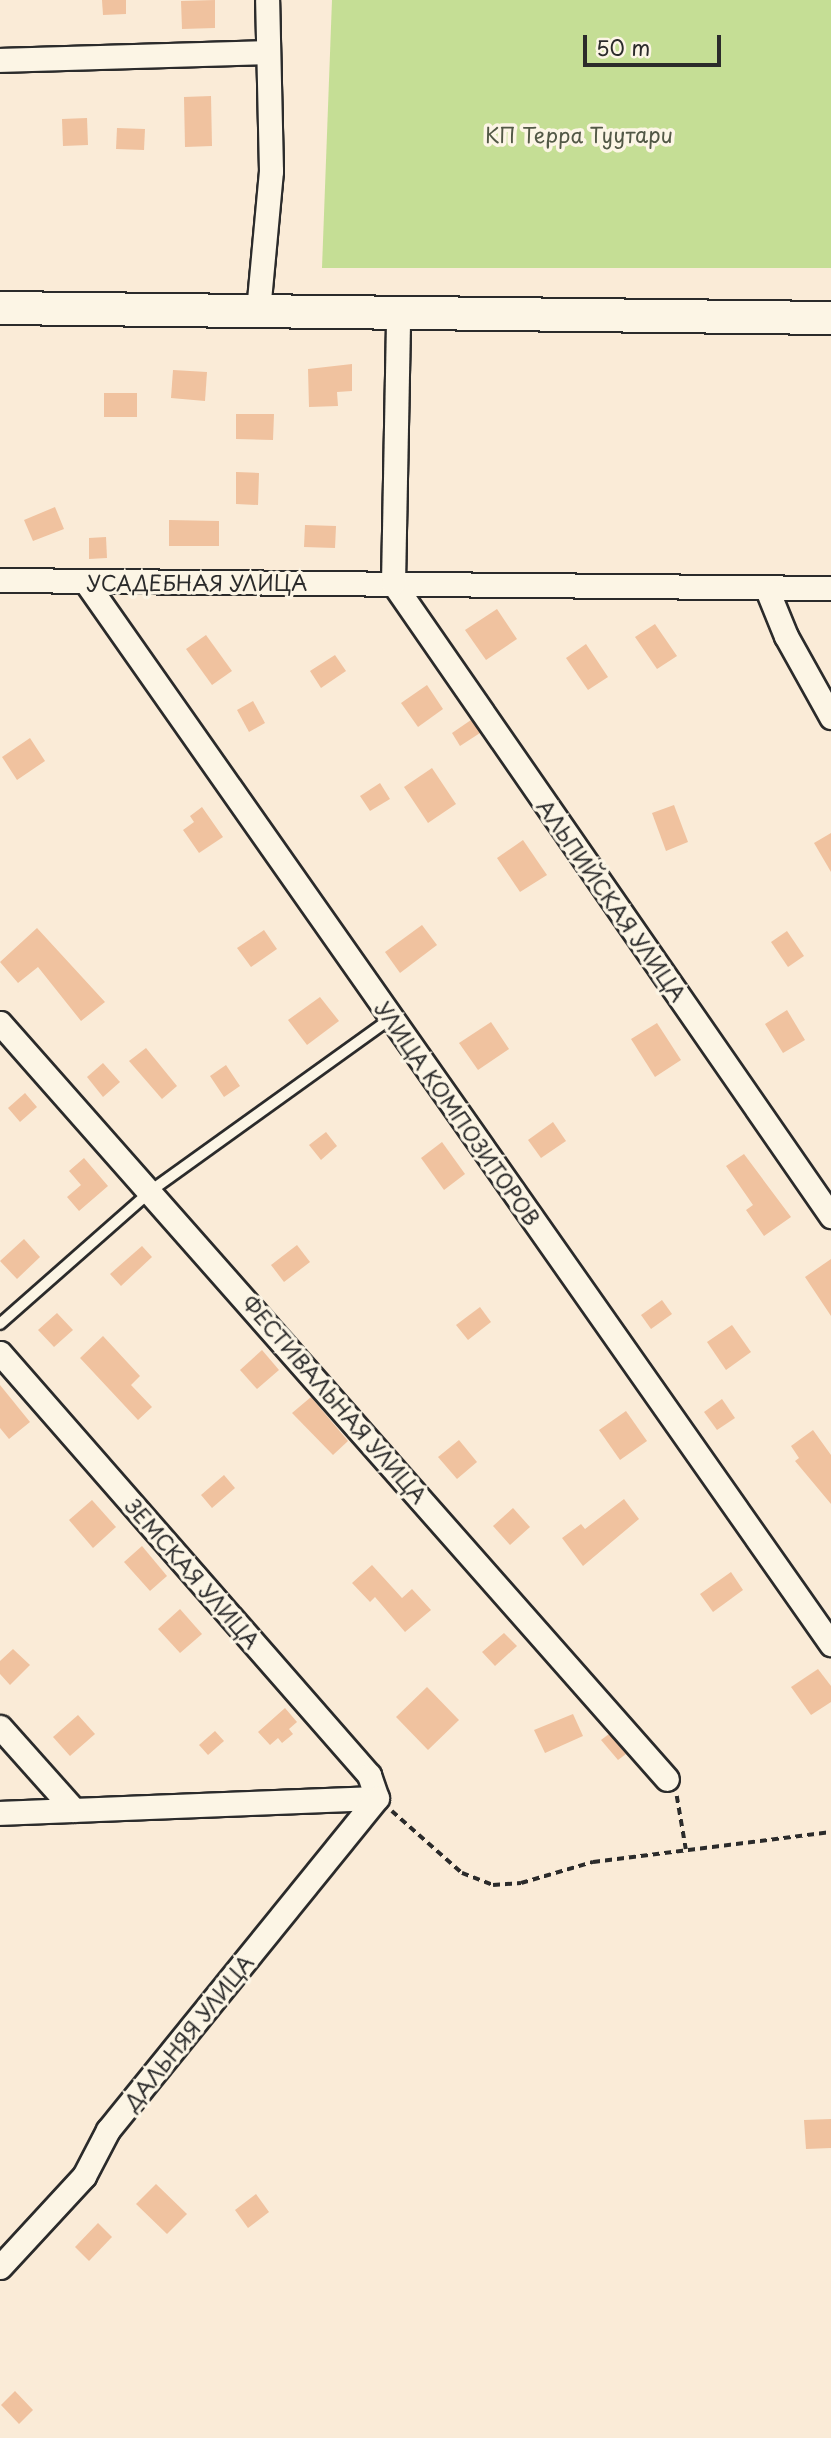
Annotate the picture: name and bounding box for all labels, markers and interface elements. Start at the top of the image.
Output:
scale bar [586,21,724,65]
text: 50 m [596,31,650,63]
park label: КП Терра Туутари [485,121,673,147]
street label: УСАДЕБНАЯ УЛИЦА [87,569,307,595]
street label: АЛЬПИЙСКАЯ УЛИЦА [533,794,691,1006]
street label: УЛИЦА КОМПОЗИТОРОВ [370,995,546,1231]
street label: ФЕСТИВАЛЬНАЯ УЛИЦА [238,1290,432,1508]
street label: ЗЕМСКАЯ УЛИЦА [121,1493,265,1653]
street label: ДАЛЬНЯЯ УЛИЦА [118,1949,258,2115]

